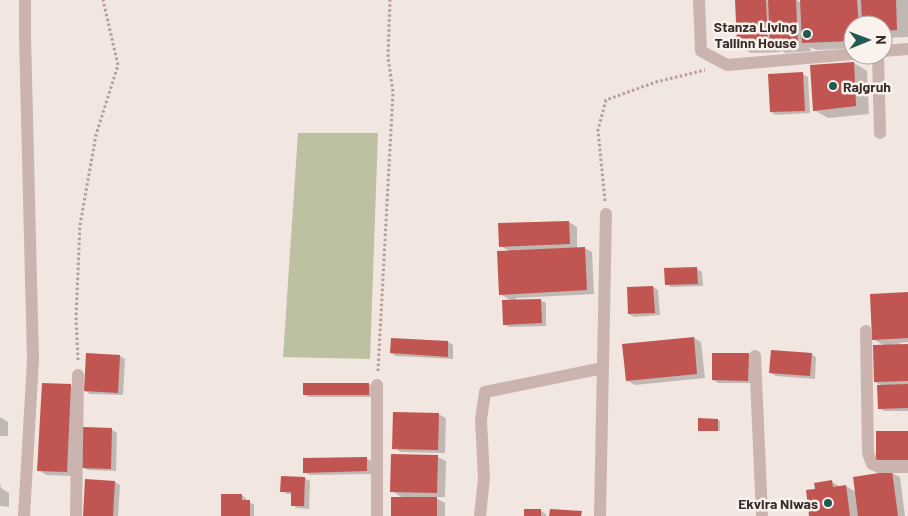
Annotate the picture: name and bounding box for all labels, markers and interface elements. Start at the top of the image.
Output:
north arrow [843,15,893,65]
place label: Stanza Living Tallinn House [714,18,797,51]
marker: Stanza Living Tallinn House [801,28,813,40]
text: N [873,35,890,45]
place label: Rajgruh [843,78,891,95]
marker: Rajgruh [827,80,839,92]
place label: Ekvira Niwas [738,495,818,512]
marker: Ekvira Niwas [822,497,834,509]

